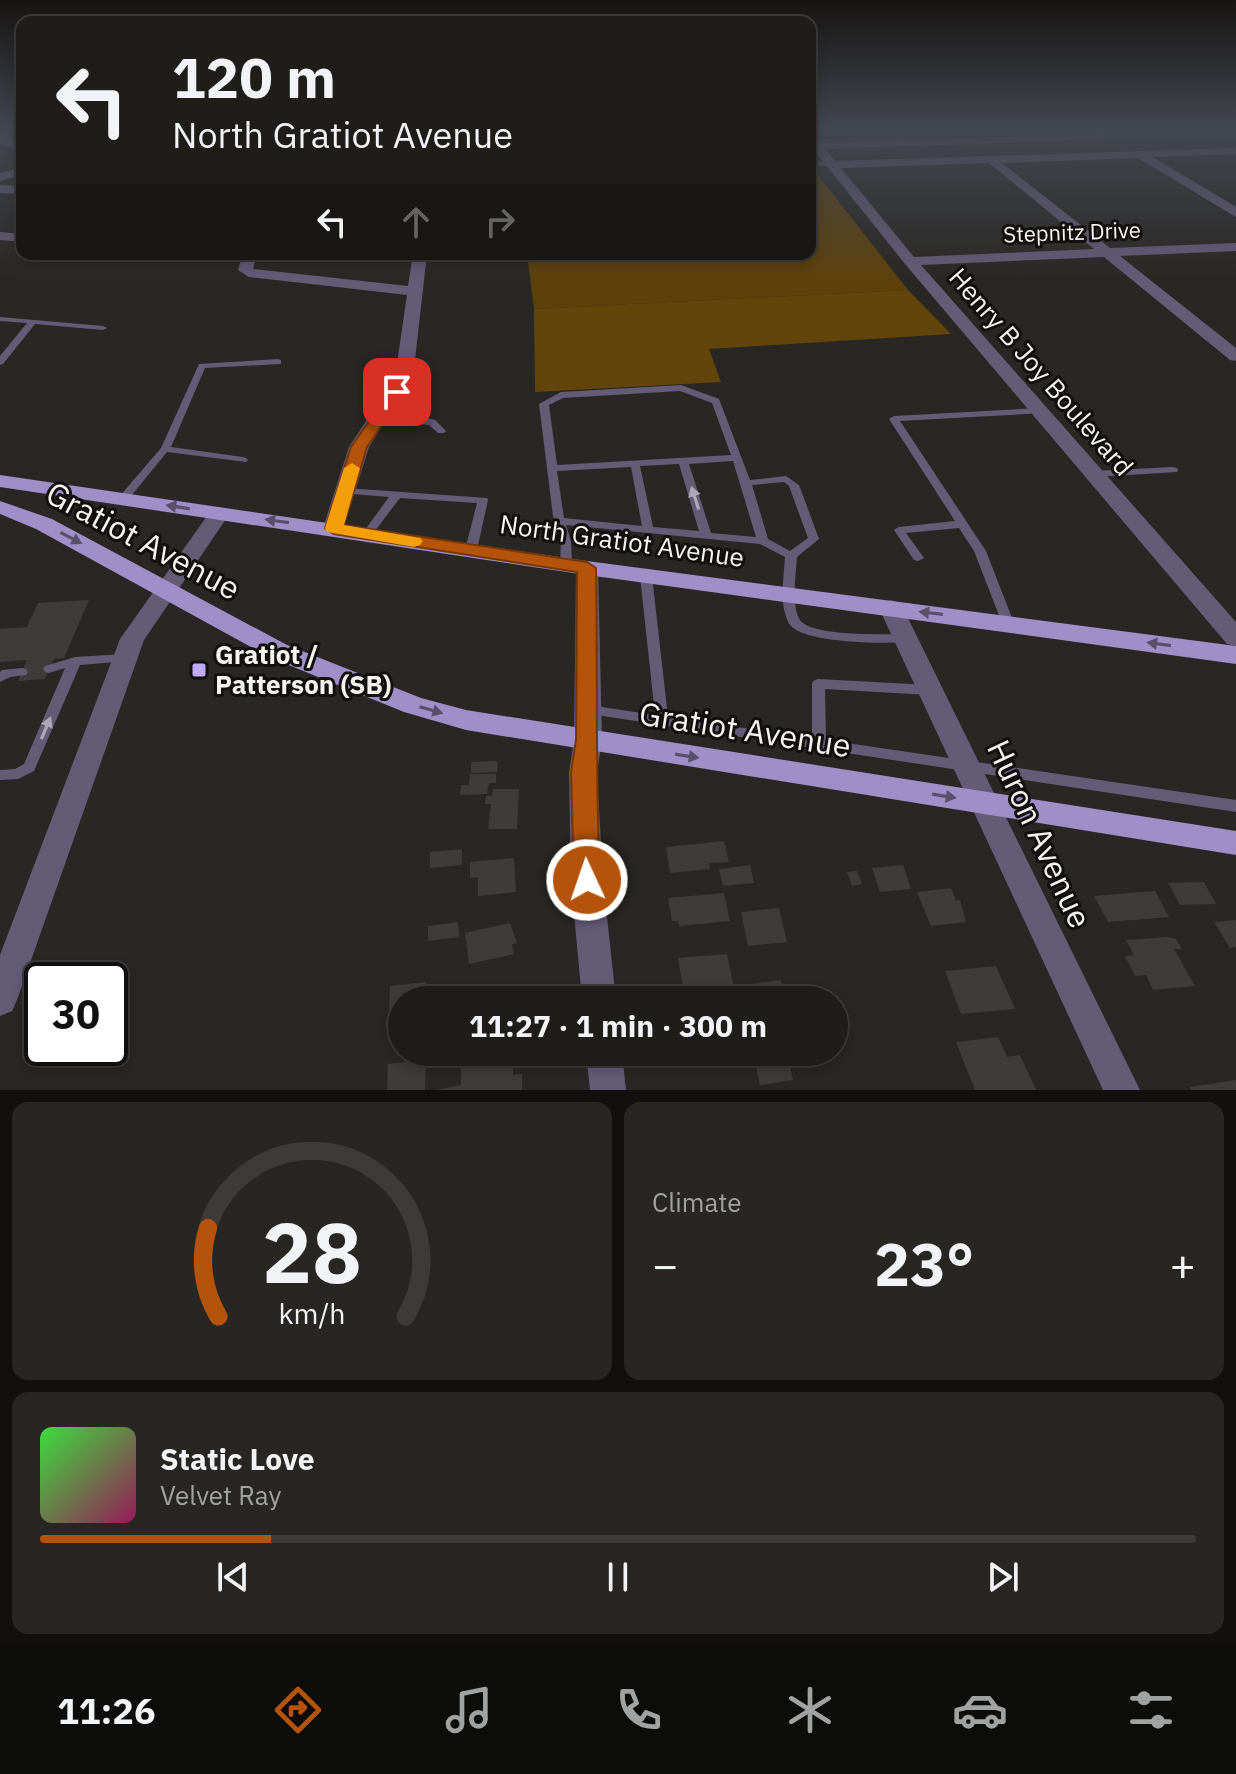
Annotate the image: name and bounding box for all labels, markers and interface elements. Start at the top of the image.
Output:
text: 120 m [172,41,336,113]
icon: left [40,48,144,152]
text: North Gratiot Avenue [172,111,513,158]
icon: left [310,200,354,244]
icon: ahead [394,200,438,244]
icon: right [478,200,522,244]
street label: Stepnitz Drive [1003,215,1141,248]
street label: Henry B Joy Boulevard [942,260,1141,482]
pin [363,358,431,426]
icon: arrive [375,370,419,414]
street label: Gratiot Avenue [39,471,248,609]
one-way arrow [688,486,700,510]
one-way arrow [165,500,190,513]
street label: North Gratiot Avenue [498,506,746,574]
one-way arrow [264,514,289,527]
one-way arrow [60,531,82,545]
one-way arrow [918,607,943,620]
place label: Gratiot / Patterson (SB) [215,637,392,701]
one-way arrow [1146,637,1171,650]
marker: Gratiot / Patterson (SB) [190,661,208,679]
street label: Gratiot Avenue [636,692,854,766]
one-way arrow [420,704,444,717]
one-way arrow [39,717,53,740]
street label: Huron Avenue [978,733,1102,934]
one-way arrow [675,750,700,762]
one-way arrow [932,790,957,803]
position arrow [545,838,629,922]
speed limit sign: 30 [24,962,128,1066]
text: 11:27 · 1 min · 300 m [469,1006,767,1045]
text: Climate [652,1185,742,1219]
text: 28 [262,1198,362,1306]
text: 23° [874,1224,974,1303]
text: − [652,1236,678,1293]
text: + [1170,1236,1196,1293]
text: km/h [278,1295,346,1332]
text: Static Love [160,1439,315,1478]
text: Velvet Ray [160,1478,281,1512]
icon: previous [211,1555,255,1599]
icon: pause [596,1555,640,1599]
icon: next [981,1555,1025,1599]
icon: directions [270,1682,326,1738]
icon: music [441,1682,497,1738]
icon: phone [611,1682,667,1738]
icon: climate [782,1682,838,1738]
icon: car [952,1682,1008,1738]
icon: filters [1123,1682,1179,1738]
text: 11:26 [57,1687,156,1734]

